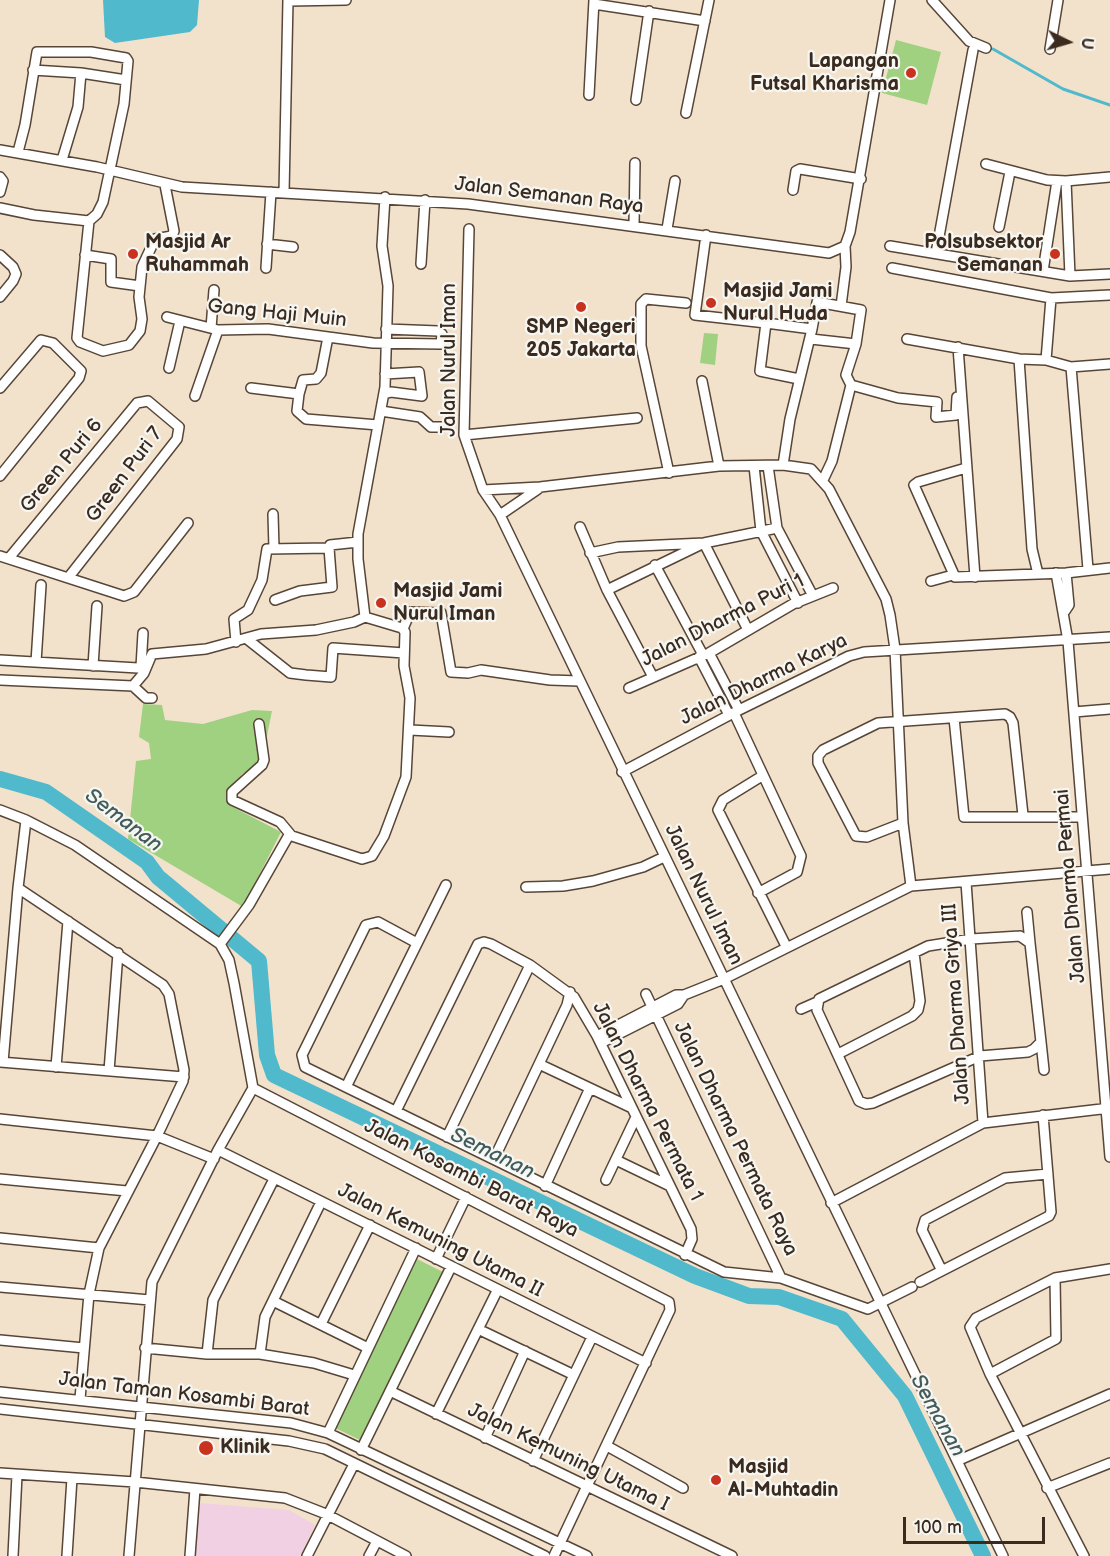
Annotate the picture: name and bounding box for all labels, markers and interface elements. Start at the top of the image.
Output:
north arrow [1038,12,1098,72]
text: U [1076,37,1096,50]
place label: Lapangan Futsal Kharisma [750,50,899,97]
marker: Lapangan Futsal Kharisma [904,66,918,80]
street label: Jalan Semanan Raya [453,173,645,219]
place label: Masjid Ar Ruhammah [145,231,249,278]
place label: Polsubsektor Semanan [924,231,1043,278]
marker: Masjid Ar Ruhammah [126,247,140,261]
marker: Polsubsektor Semanan [1048,247,1062,261]
place label: Masjid Jami Nurul Huda [723,280,832,327]
street label: Jalan Nurul Iman [438,283,462,437]
street label: Gang Haji Muin [206,295,348,333]
marker: Masjid Jami Nurul Huda [704,296,718,310]
marker: SMP Negeri 205 Jakarta [574,300,588,314]
place label: SMP Negeri 205 Jakarta [526,316,636,363]
street label: Green Puri 6 [16,414,108,518]
street label: Green Puri 7 [81,423,169,527]
street label: Jalan Dharma Puri 1 [637,569,809,673]
place label: Masjid Jami Nurul Iman [393,580,502,627]
marker: Masjid Jami Nurul Iman [374,596,388,610]
street label: Jalan Dharma Karya [676,629,852,731]
water label: Semanan [79,784,167,858]
street label: Jalan Dharma Permai [1051,788,1091,984]
street label: Jalan Nurul Iman [659,821,747,969]
street label: Jalan Dharma Griya III [938,902,976,1106]
street label: Jalan Dharma Permata 1 [586,999,708,1205]
street label: Jalan Dharma Permata Raya [668,1018,802,1260]
street label: Jalan Kosambi Barat Raya [360,1114,582,1244]
water label: Semanan [446,1123,538,1185]
street label: Jalan Kemuning Utama II [333,1179,547,1303]
street label: Jalan Taman Kosambi Barat [57,1368,311,1422]
water label: Semanan [904,1370,970,1462]
street label: Jalan Kemuning Utama I [463,1399,673,1517]
place label: Klinik [220,1436,270,1460]
marker: Klinik [197,1439,215,1457]
place label: Masjid Al-Muhtadin [728,1456,838,1503]
marker: Masjid Al-Muhtadin [709,1473,723,1487]
scale bar [906,1505,1048,1543]
text: 100 m [914,1517,962,1538]

